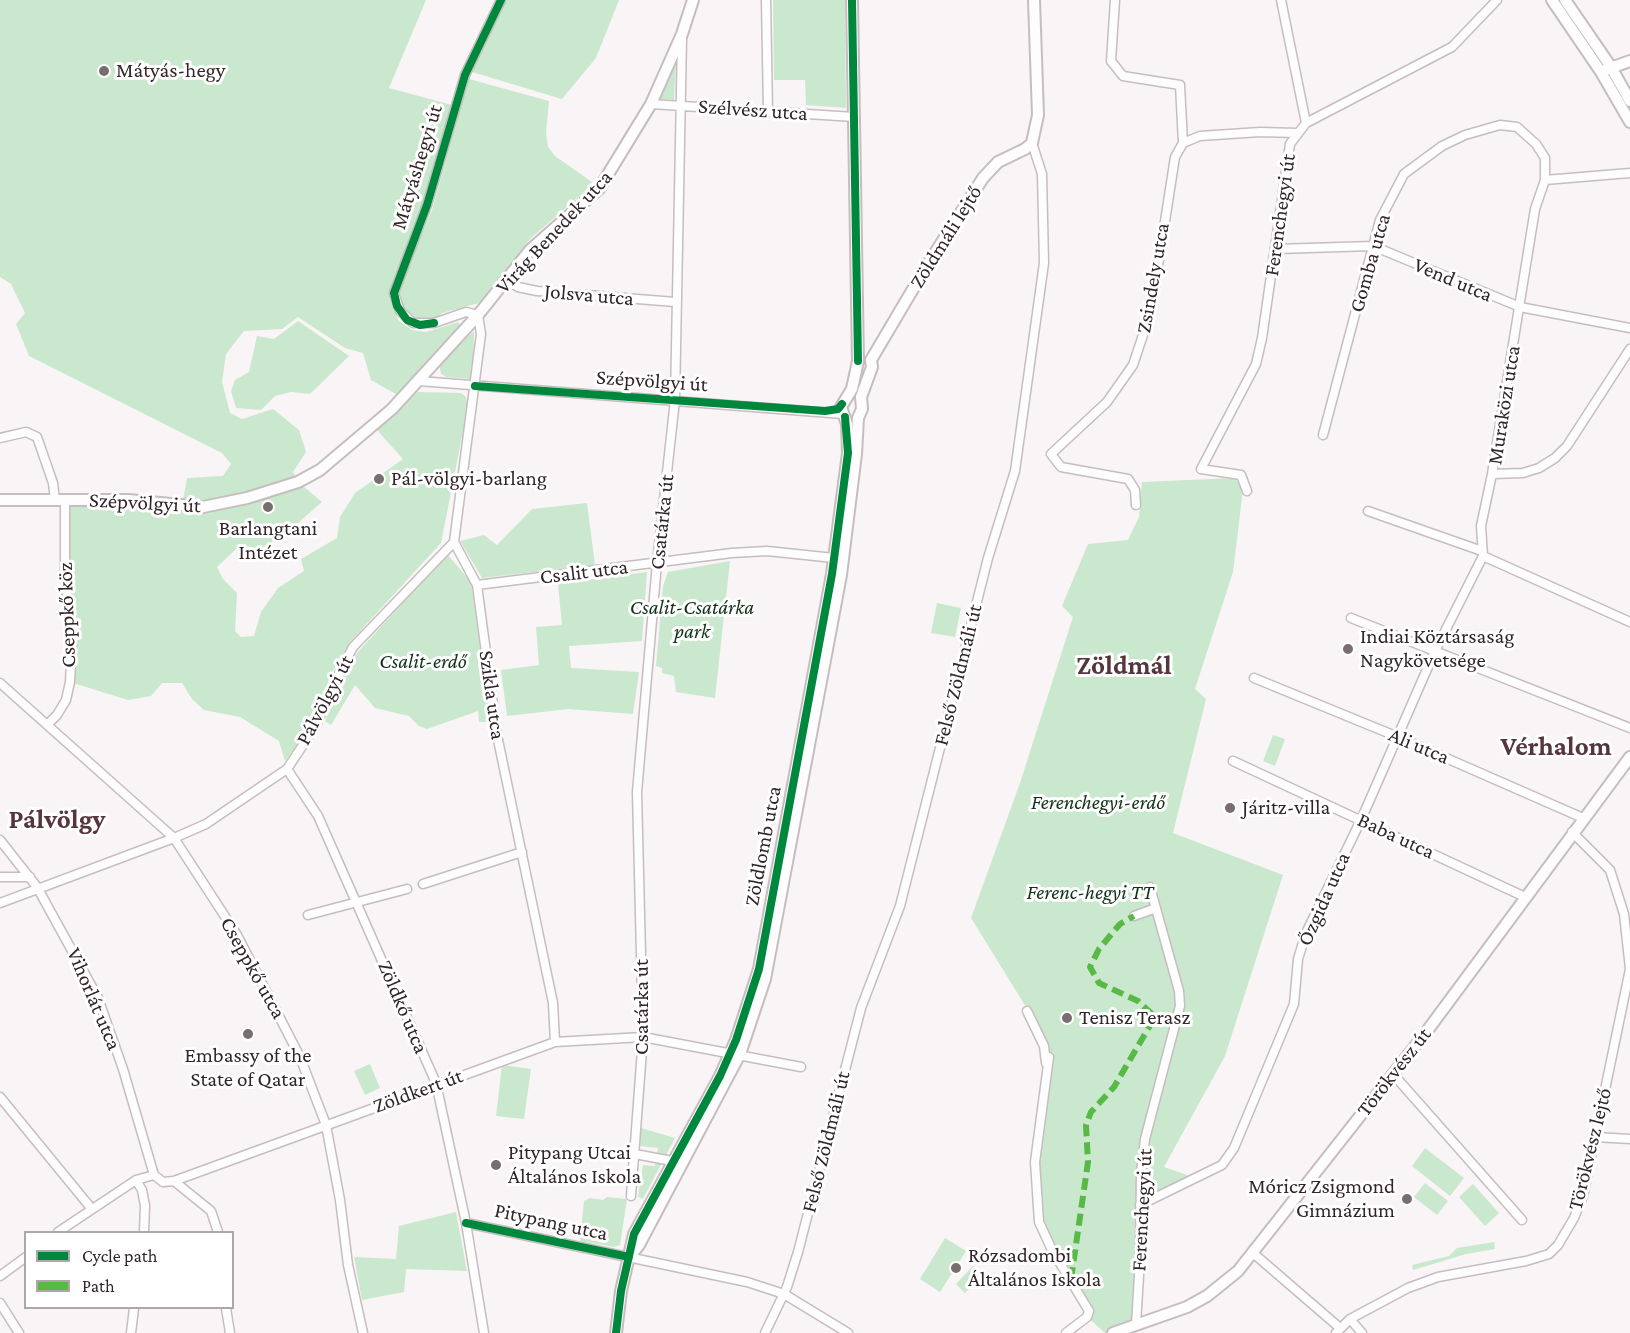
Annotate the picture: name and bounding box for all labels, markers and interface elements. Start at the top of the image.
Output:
place label: Mátyás-hegy [116,58,225,84]
marker: Mátyás-hegy [97,64,111,78]
street label: Szélvész utca [697,94,809,126]
street label: Mátyáshegyi út [386,101,448,233]
street label: Ferenchegyi út [1259,152,1301,278]
street label: Virág Benedek utca [490,165,618,299]
street label: Zöldmáli lejtő [904,181,988,293]
street label: Gomba utca [1344,211,1396,315]
street label: Zsindely utca [1131,221,1175,335]
street label: Vend utca [1410,252,1496,308]
street label: Jolsva utca [543,279,635,311]
street label: Muraközi utca [1482,344,1526,466]
street label: Szépvölgyi út [595,365,709,397]
place label: Pál-völgyi-barlang [391,466,547,492]
marker: Pál-völgyi-barlang [372,472,386,486]
street label: Csatárka út [644,473,680,571]
street label: Szépvölgyi út [89,487,201,519]
marker: Barlangtani Intézet [261,500,275,514]
place label: Barlangtani Intézet [219,516,317,566]
street label: Csalit utca [538,554,630,590]
street label: Cseppkő köz [53,562,81,668]
park label: Csalit-Csatárka park [630,595,754,645]
street label: Felső Zöldmáli út [928,602,988,748]
place label: Indiai Köztársaság Nagykövetsége [1360,624,1514,674]
marker: Indiai Köztársaság Nagykövetsége [1341,642,1355,656]
park label: Csalit-erdő [379,649,467,675]
street label: Szikla utca [473,649,511,741]
district label: Zöldmál [1076,650,1172,682]
street label: Pálvölgyi út [291,651,359,749]
street label: Ali utca [1385,722,1453,770]
district label: Vérhalom [1500,731,1612,763]
street label: Zöldlomb utca [739,784,787,908]
park label: Ferenchegyi-erdő [1031,790,1165,816]
place label: Járitz-villa [1242,795,1330,821]
marker: Járitz-villa [1223,801,1237,815]
district label: Pálvölgy [9,804,105,836]
street label: Baba utca [1354,807,1438,865]
street label: Őzgida utca [1292,848,1356,950]
park label: Ferenc-hegyi TT [1026,880,1154,906]
street label: Cseppkő utca [215,913,291,1023]
street label: Vihorlát utca [61,944,127,1054]
street label: Zöldkő utca [372,957,434,1057]
street label: Csatárka út [629,959,655,1055]
place label: Tenisz Terasz [1079,1005,1190,1031]
marker: Tenisz Terasz [1060,1011,1074,1025]
street label: Törökvész út [1351,1022,1437,1122]
marker: Embassy of the State of Qatar [241,1027,255,1041]
place label: Embassy of the State of Qatar [185,1043,311,1093]
street label: Zöldkert út [370,1063,466,1119]
street label: Felső Zöldmáli út [796,1069,856,1215]
street label: Törökvész lejtő [1563,1085,1617,1213]
place label: Pitypang Utcai Általános Iskola [508,1140,641,1190]
street label: Ferenchegyi út [1126,1148,1158,1272]
marker: Pitypang Utcai Általános Iskola [489,1158,503,1172]
place label: Móricz Zsigmond Gimnázium [1248,1174,1395,1224]
marker: Móricz Zsigmond Gimnázium [1400,1192,1414,1206]
street label: Pitypang utca [492,1198,610,1246]
legend [24,1231,234,1309]
place label: Rózsadombi Általános Iskola [968,1243,1101,1293]
text: Cycle path [82,1246,157,1266]
marker: Rózsadombi Általános Iskola [949,1261,963,1275]
text: Path [82,1276,115,1296]

